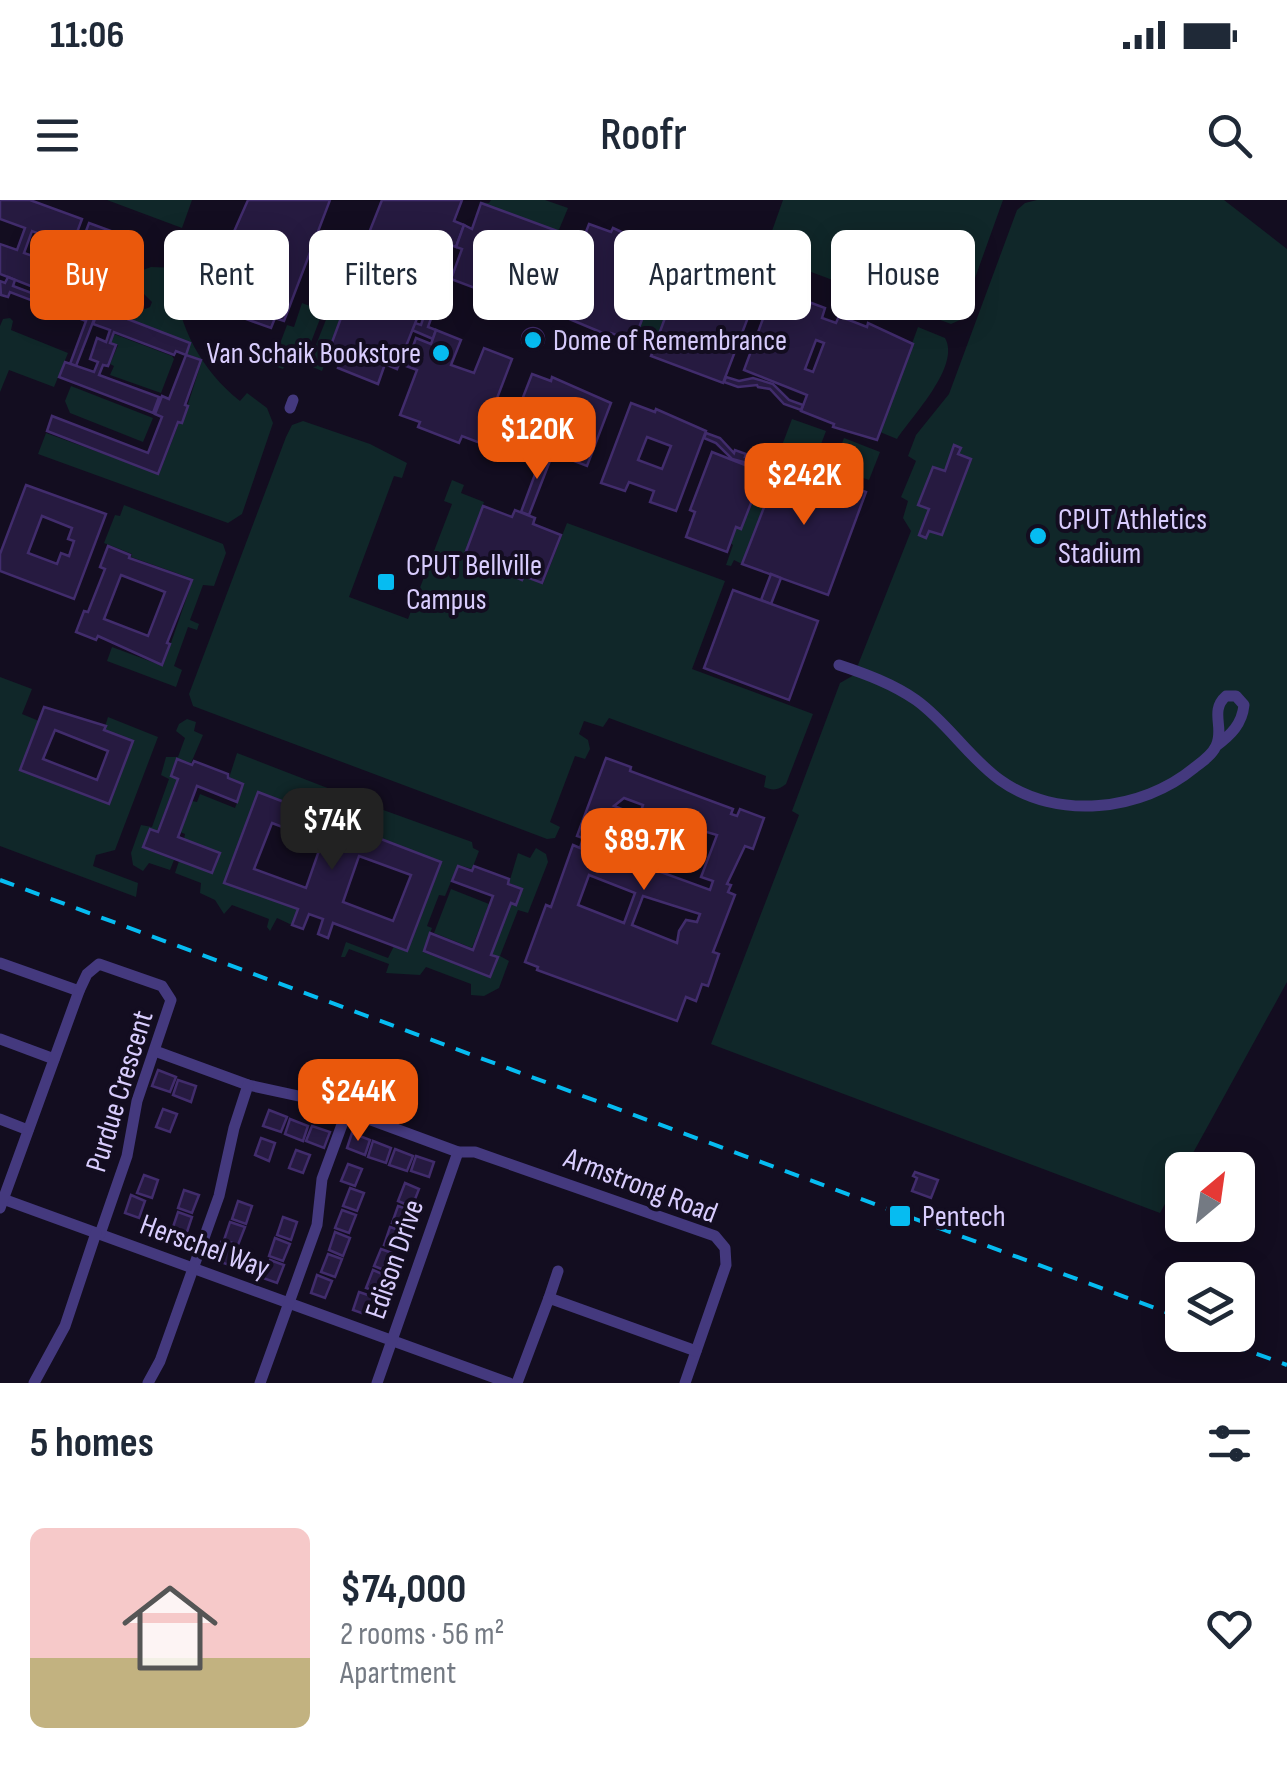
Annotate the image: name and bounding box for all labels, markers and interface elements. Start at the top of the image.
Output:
text: 11:06 [50,13,124,58]
icon: menu [30,108,85,163]
text: Roofr [600,108,687,163]
icon: search [1202,108,1257,163]
chip: Buy [30,230,144,320]
chip: Rent [164,230,289,320]
chip: Filters [309,230,453,320]
chip: New [473,230,594,320]
chip: Apartment [614,230,811,320]
chip: House [831,230,975,320]
place label: Dome of Remembrance [553,323,787,359]
marker: Dome of Remembrance [522,329,544,351]
place label: Van Schaik Bookstore [207,336,421,372]
marker: Van Schaik Bookstore [430,342,452,364]
pin: $120K [467,397,607,482]
text: $120K [500,410,574,449]
pin: $242K [734,443,874,528]
text: $242K [766,456,842,495]
place label: CPUT Athletics Stadium [1058,502,1207,572]
marker: CPUT Athletics Stadium [1027,525,1049,547]
place label: CPUT Bellville Campus [406,548,542,618]
marker: CPUT Bellville Campus [375,571,397,593]
pin: $74K [273,788,391,873]
text: $74K [302,801,362,840]
pin: $89.7K [563,808,725,893]
text: $89.7K [603,821,685,860]
street label: Purdue Crescent [78,1006,162,1176]
pin: $244K [288,1059,428,1144]
text: $244K [320,1072,396,1111]
street label: Armstrong Road [558,1140,722,1232]
north arrow [1165,1152,1255,1242]
map controls [1165,1152,1255,1352]
street label: Edison Drive [358,1195,432,1324]
place label: Pentech [922,1199,1006,1235]
marker: Pentech [887,1203,913,1229]
street label: Herschel Way [135,1207,275,1287]
button: layers [1165,1262,1255,1352]
icon: filters [1202,1416,1257,1471]
text: 5 homes [30,1418,154,1469]
text: $74,000 [340,1564,466,1615]
icon: home [110,1568,230,1688]
icon: heart [1202,1601,1257,1656]
text: 2 rooms · 56 m² [340,1615,505,1654]
text: Apartment [340,1654,456,1693]

